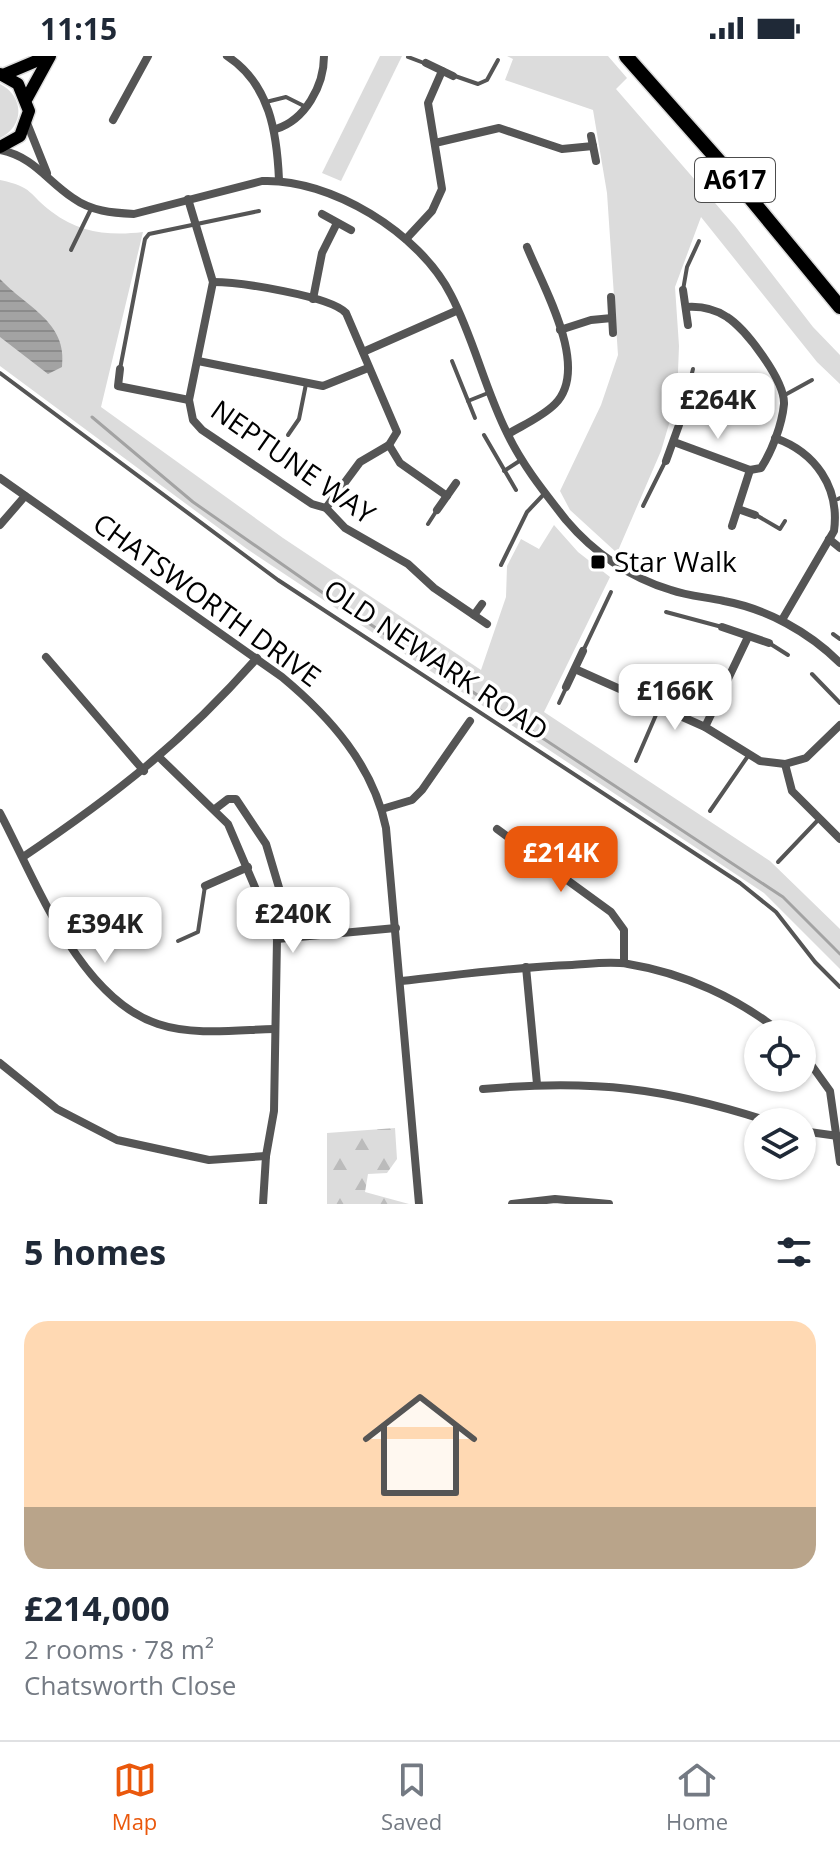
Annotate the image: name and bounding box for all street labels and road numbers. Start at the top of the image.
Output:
road number: A617 [695,158,775,202]
street label: NEPTUNE WAY [204,390,384,532]
street label: CHATSWORTH DRIVE [86,504,329,695]
street label: OLD NEWARK ROAD [317,570,556,748]

